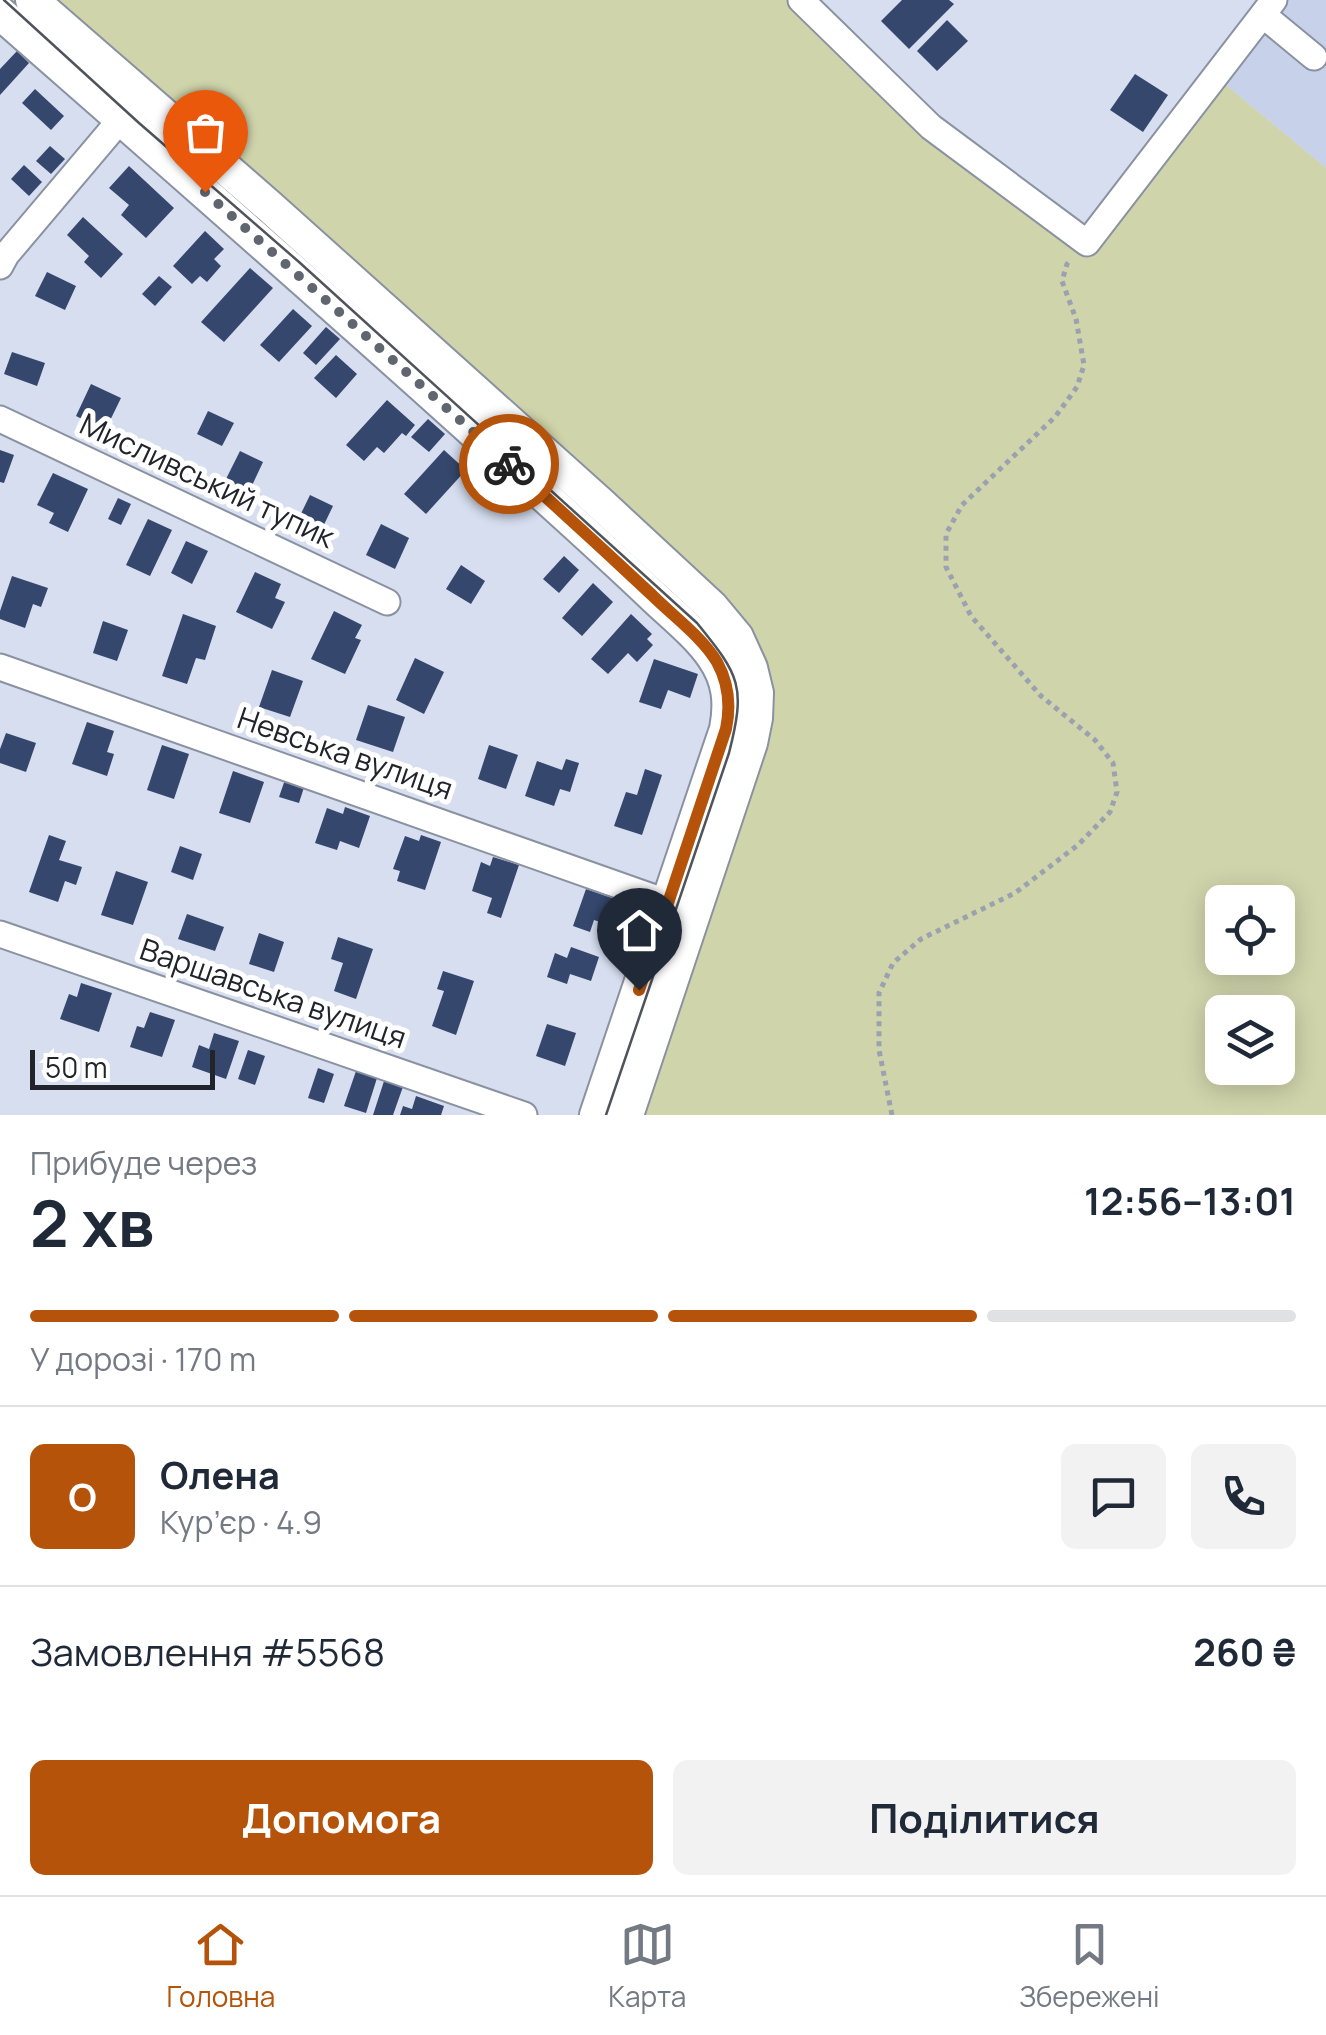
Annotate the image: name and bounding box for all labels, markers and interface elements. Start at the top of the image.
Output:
pin [163,90,248,193]
icon: bag [178,105,233,160]
street label: Мисливський тупик [74,403,343,557]
courier [459,414,559,514]
icon: bike [482,437,537,492]
street label: Невська вулиця [232,697,459,809]
map controls [1205,885,1295,1085]
button: locate [1205,885,1295,975]
pin [597,888,682,991]
icon: home [612,903,667,958]
street label: Варшавська вулиця [135,928,412,1057]
button: layers [1205,995,1295,1085]
scale bar [30,1045,215,1090]
text: 50 m [45,1048,108,1086]
text: Прибуде через [30,1141,257,1185]
text: 12:56–13:01 [1084,1174,1296,1226]
text: 2 хв [30,1178,154,1267]
text: У дорозі · 170 m [30,1337,256,1381]
button: chat [1061,1444,1166,1549]
button: phone [1191,1444,1296,1549]
text: Олена [160,1448,280,1500]
text: О [68,1470,97,1522]
text: Кур’єр · 4.9 [160,1500,322,1544]
text: Замовлення #5568 [30,1625,385,1677]
text: 260 ₴ [1193,1625,1296,1677]
button: Допомога [30,1760,653,1875]
button: Поділитися [673,1760,1296,1875]
tab: Головна [166,1917,275,2015]
tab: Карта [608,1917,686,2015]
tab: Збережені [1019,1917,1159,2015]

